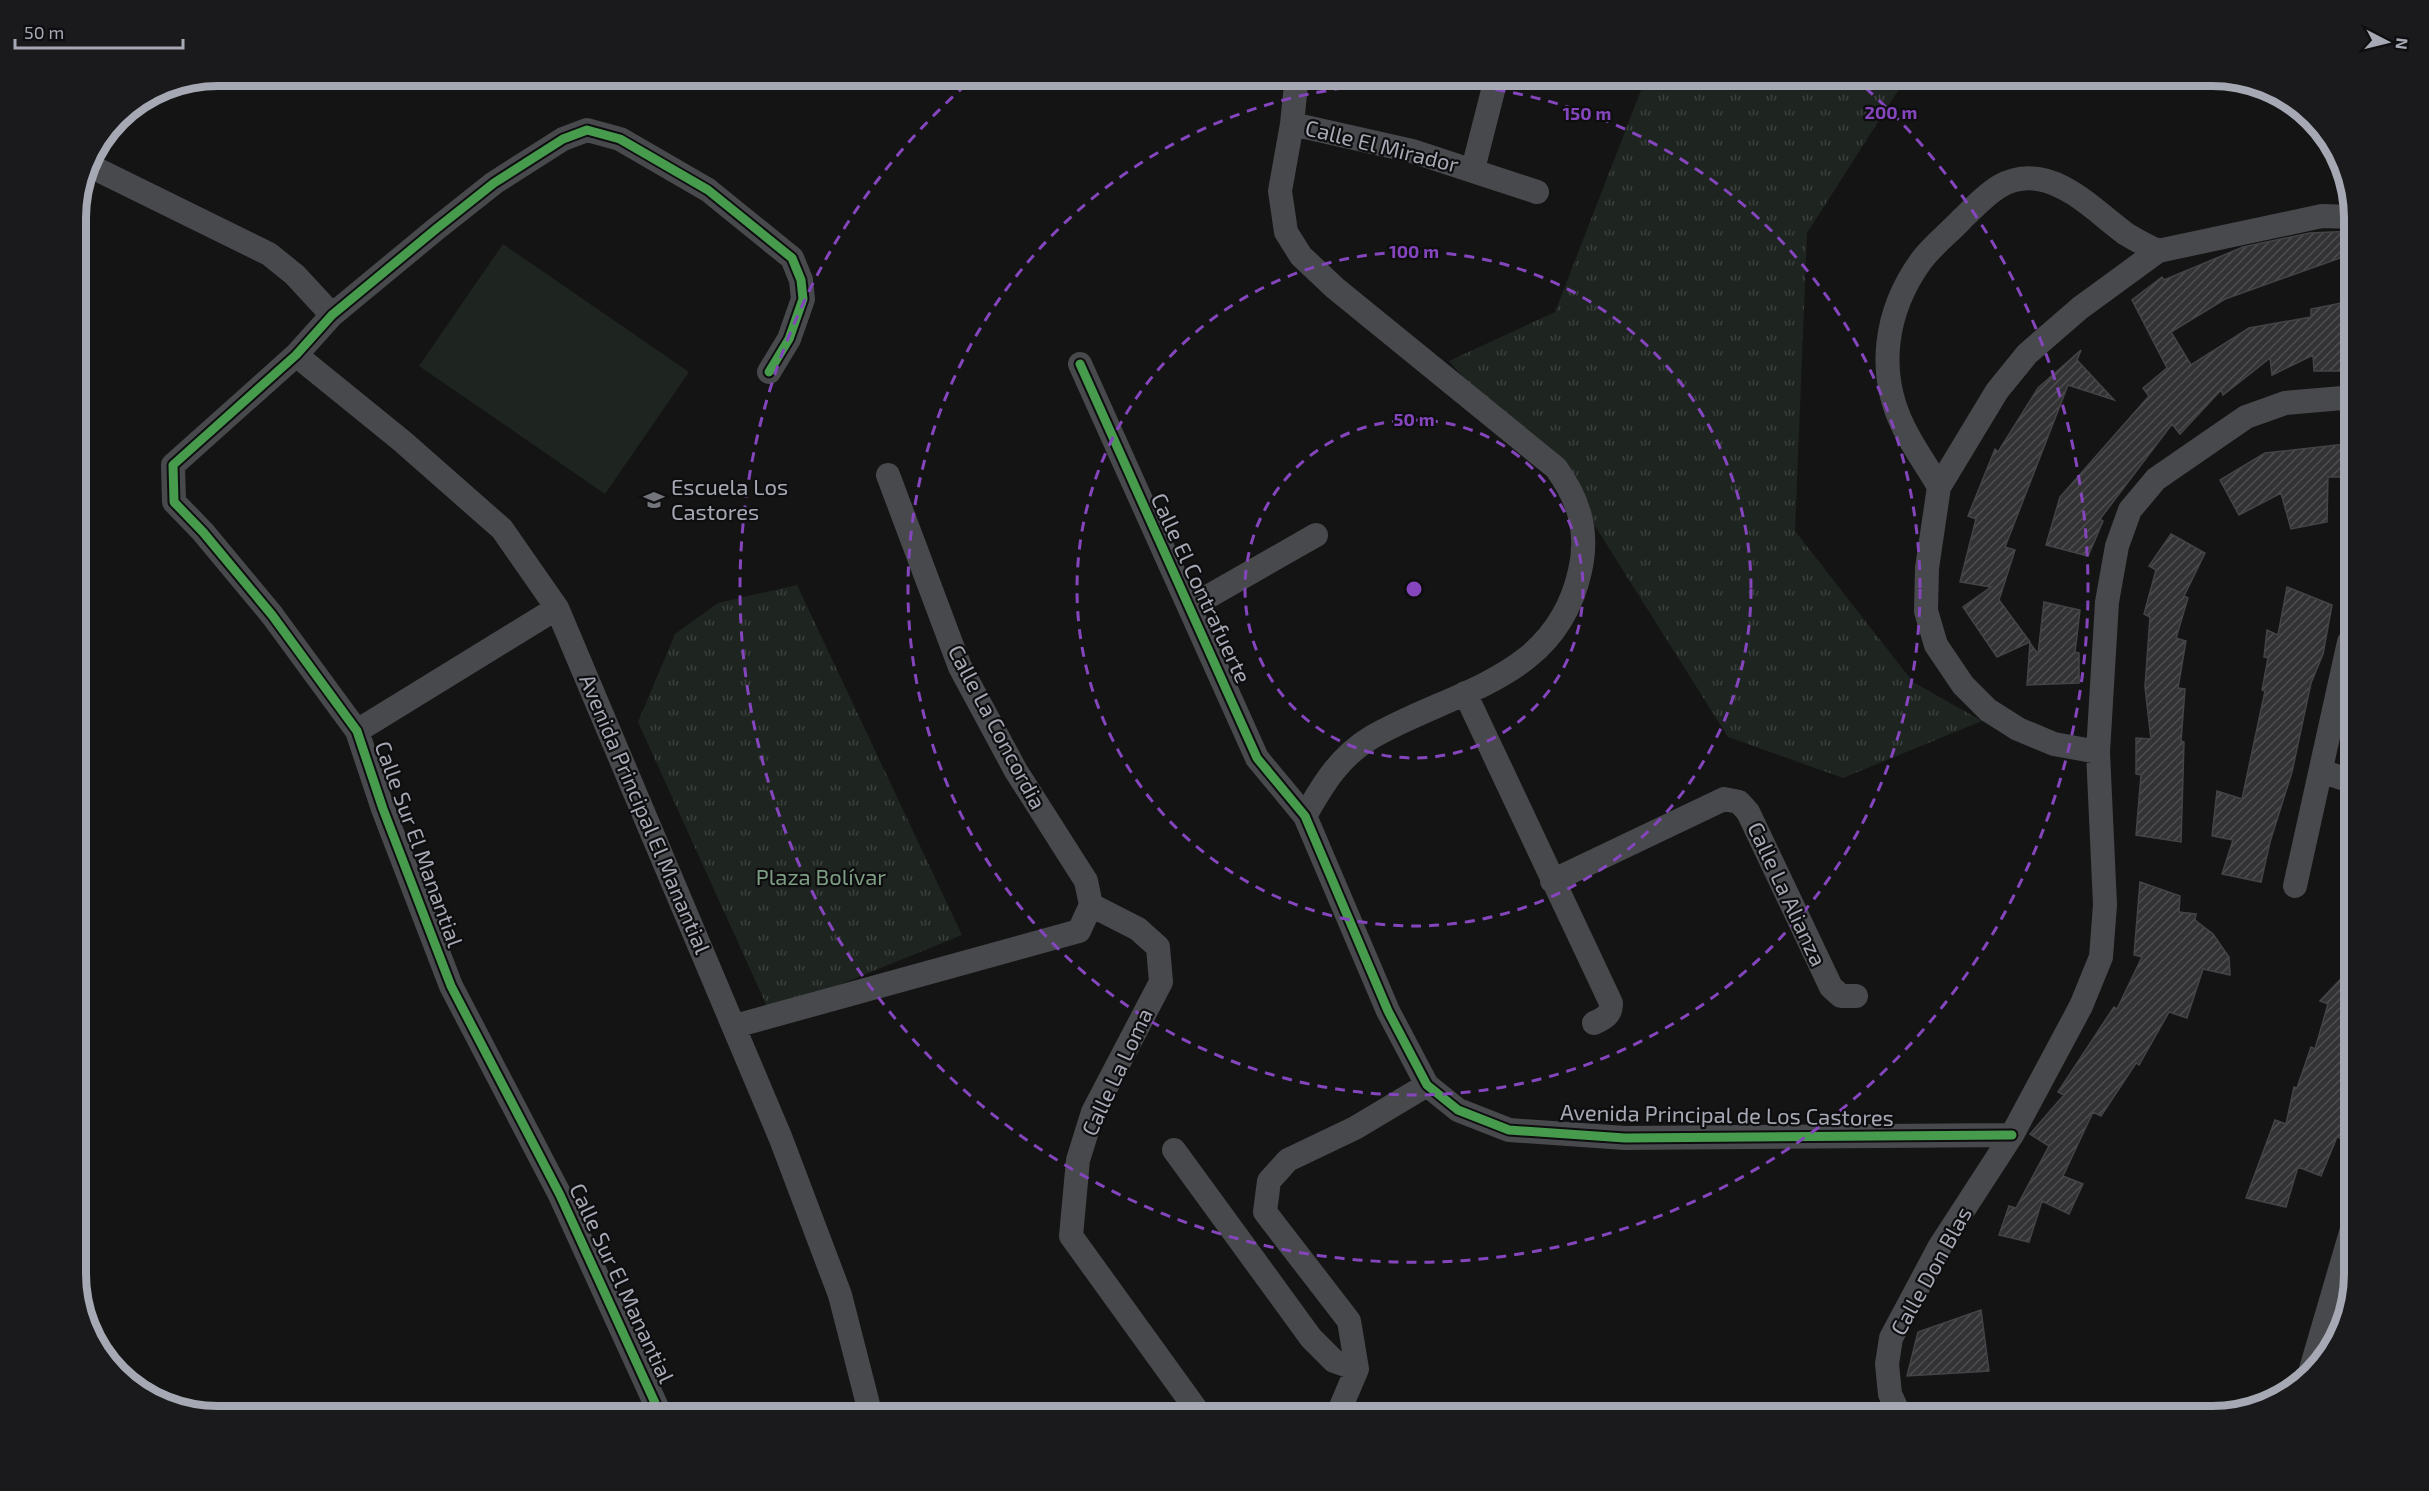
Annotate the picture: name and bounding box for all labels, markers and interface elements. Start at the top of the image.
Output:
scale bar [15,12,183,50]
north arrow [2357,12,2417,72]
text: 50 m [24,21,64,43]
text: N [2392,37,2413,51]
text: 200 m [1865,101,1917,123]
text: 150 m [1563,102,1611,124]
street label: Calle El Mirador [1303,113,1462,177]
text: 100 m [1389,240,1439,262]
text: 50 m [1393,408,1435,430]
place label: Escuela Los Castores [671,473,788,524]
school or university icon: Escuela Los Castores [642,488,666,512]
street label: Calle El Contrafuerte [1146,489,1257,687]
centre of rings [1404,579,1424,599]
street label: Calle La Concordia [944,640,1052,813]
street label: Avenida Principal El Manantial [575,670,717,958]
street label: Calle Sur El Manantial [371,737,469,951]
street label: Calle La Alianza [1743,817,1833,970]
park label: Plaza Bolívar [756,863,886,889]
street label: Calle La Loma [1075,1004,1157,1140]
street label: Avenida Principal de Los Castores [1560,1098,1894,1130]
street label: Calle Sur El Manantial [565,1179,681,1387]
street label: Calle Don Blas [1884,1202,1976,1339]

